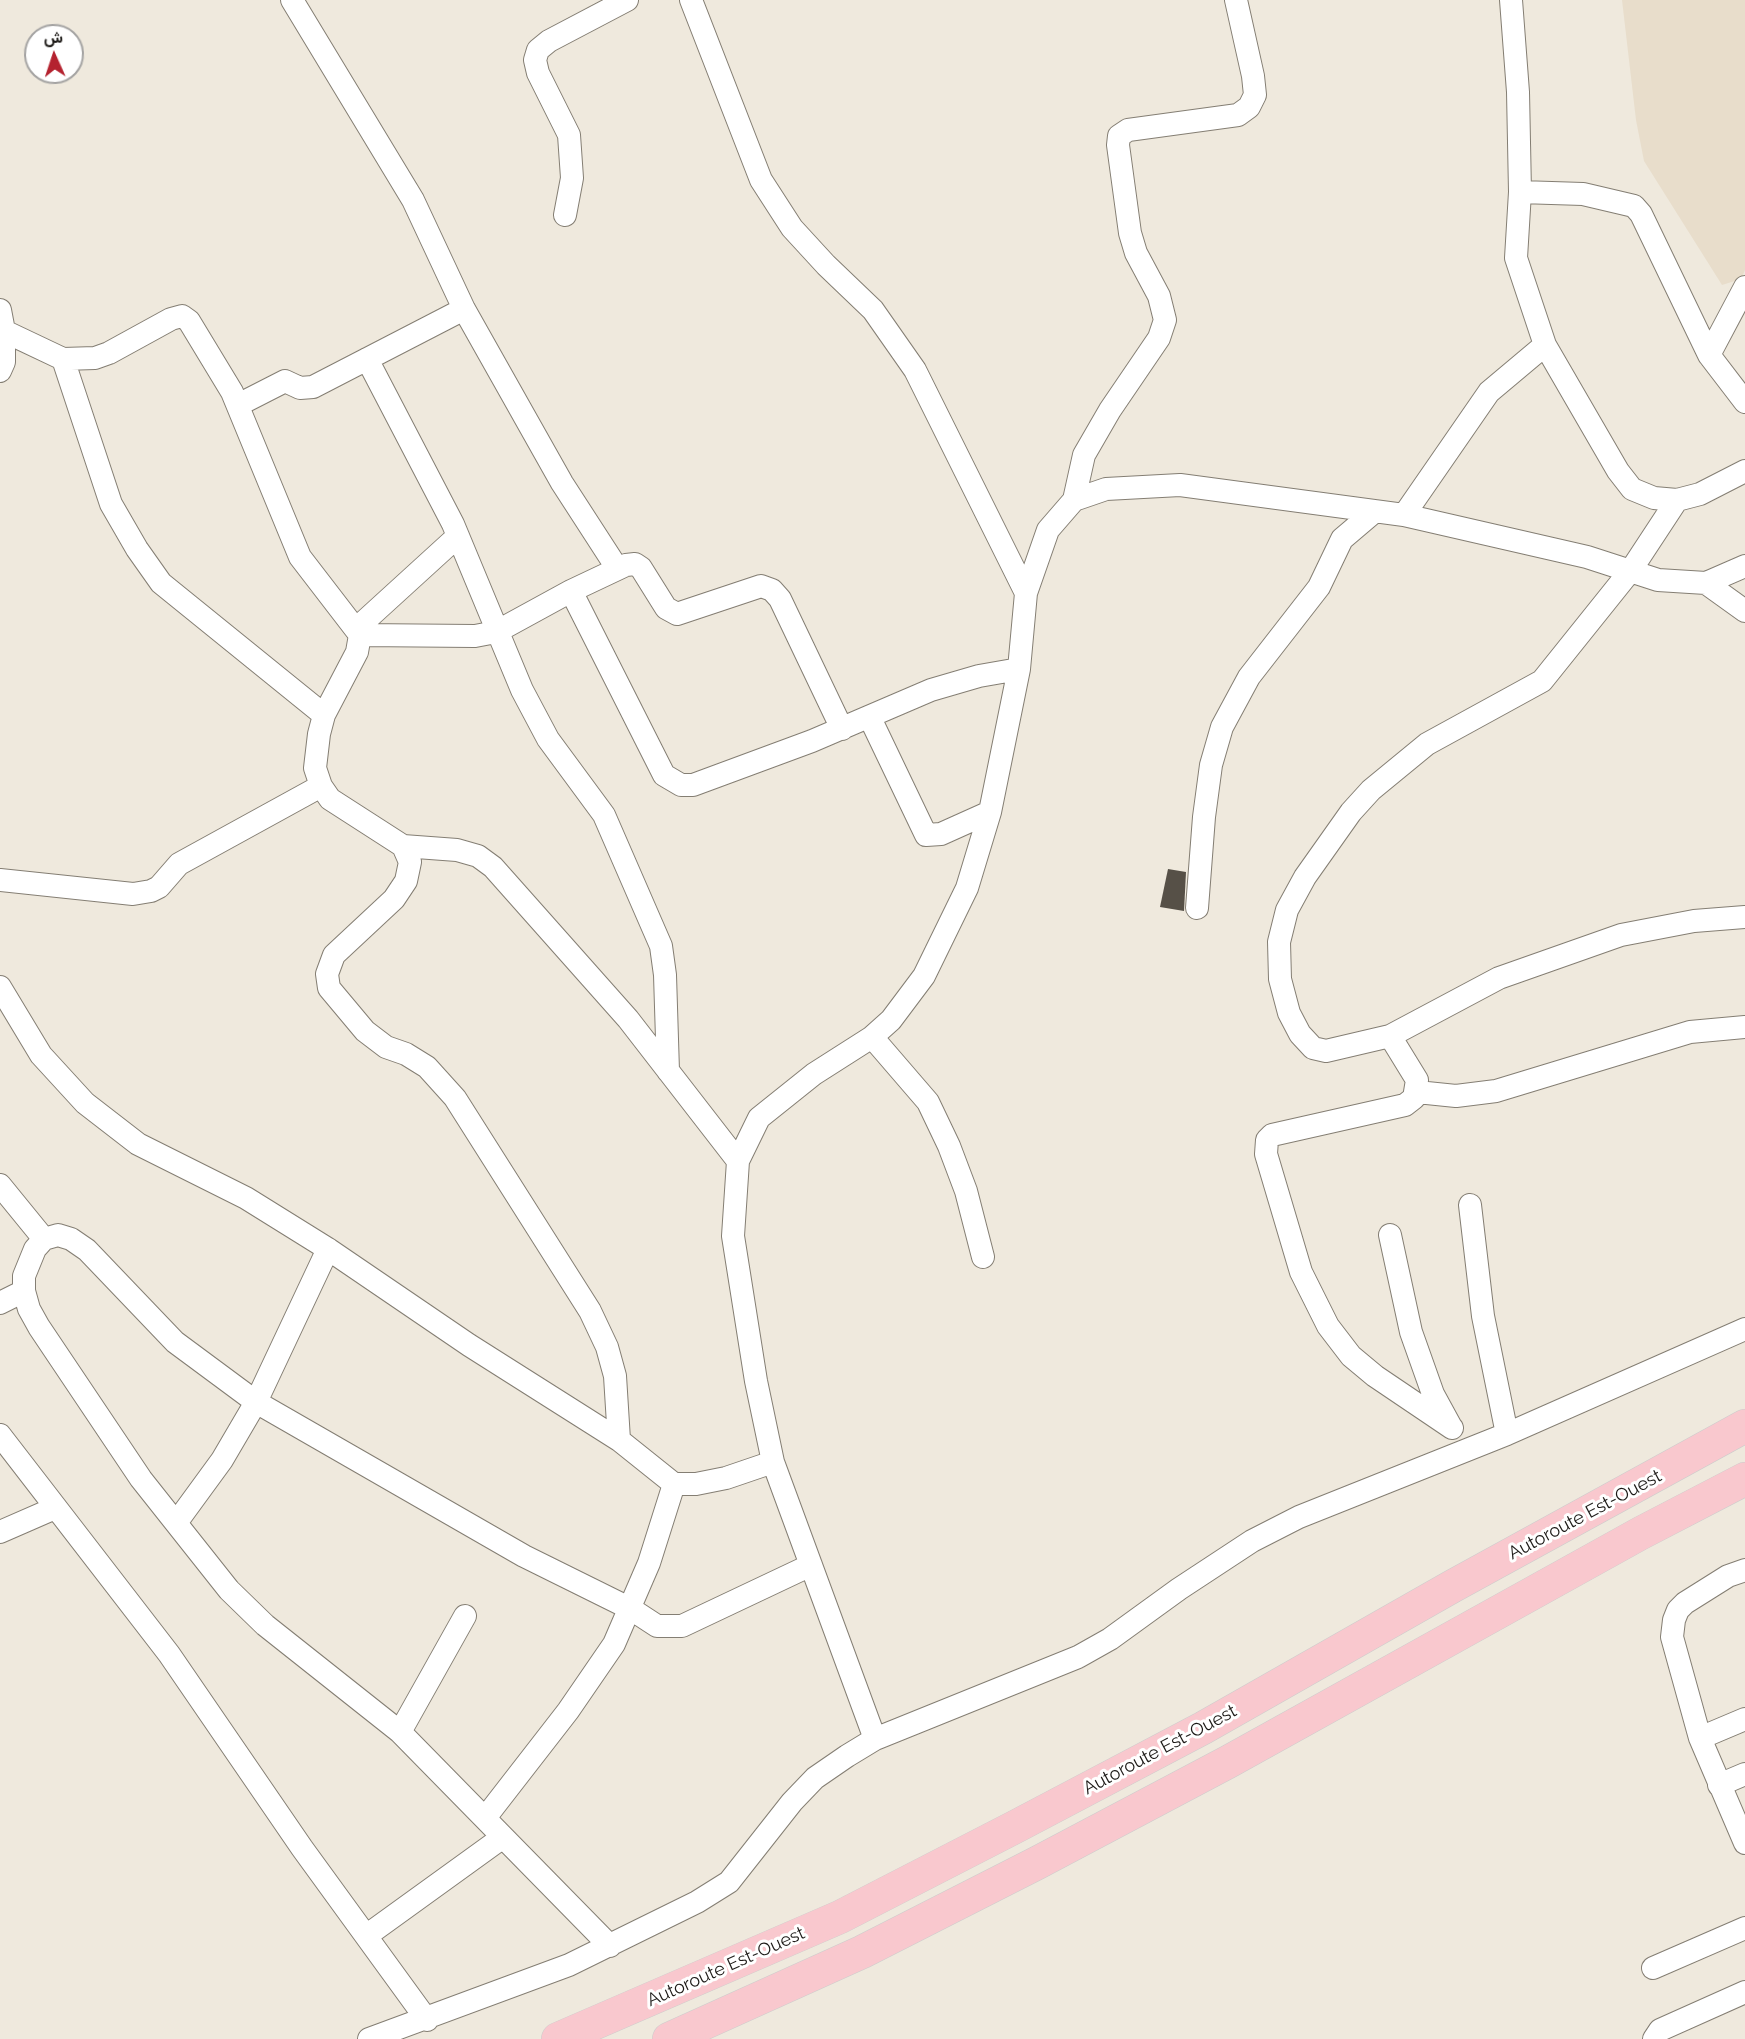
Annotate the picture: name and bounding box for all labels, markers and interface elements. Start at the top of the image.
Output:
north arrow [24,24,84,84]
text: ش [43,28,63,48]
street label: Autoroute Est-Ouest [1505,1465,1665,1565]
street label: Autoroute Est-Ouest [1080,1700,1240,1800]
street label: Autoroute Est-Ouest [644,1922,808,2012]

